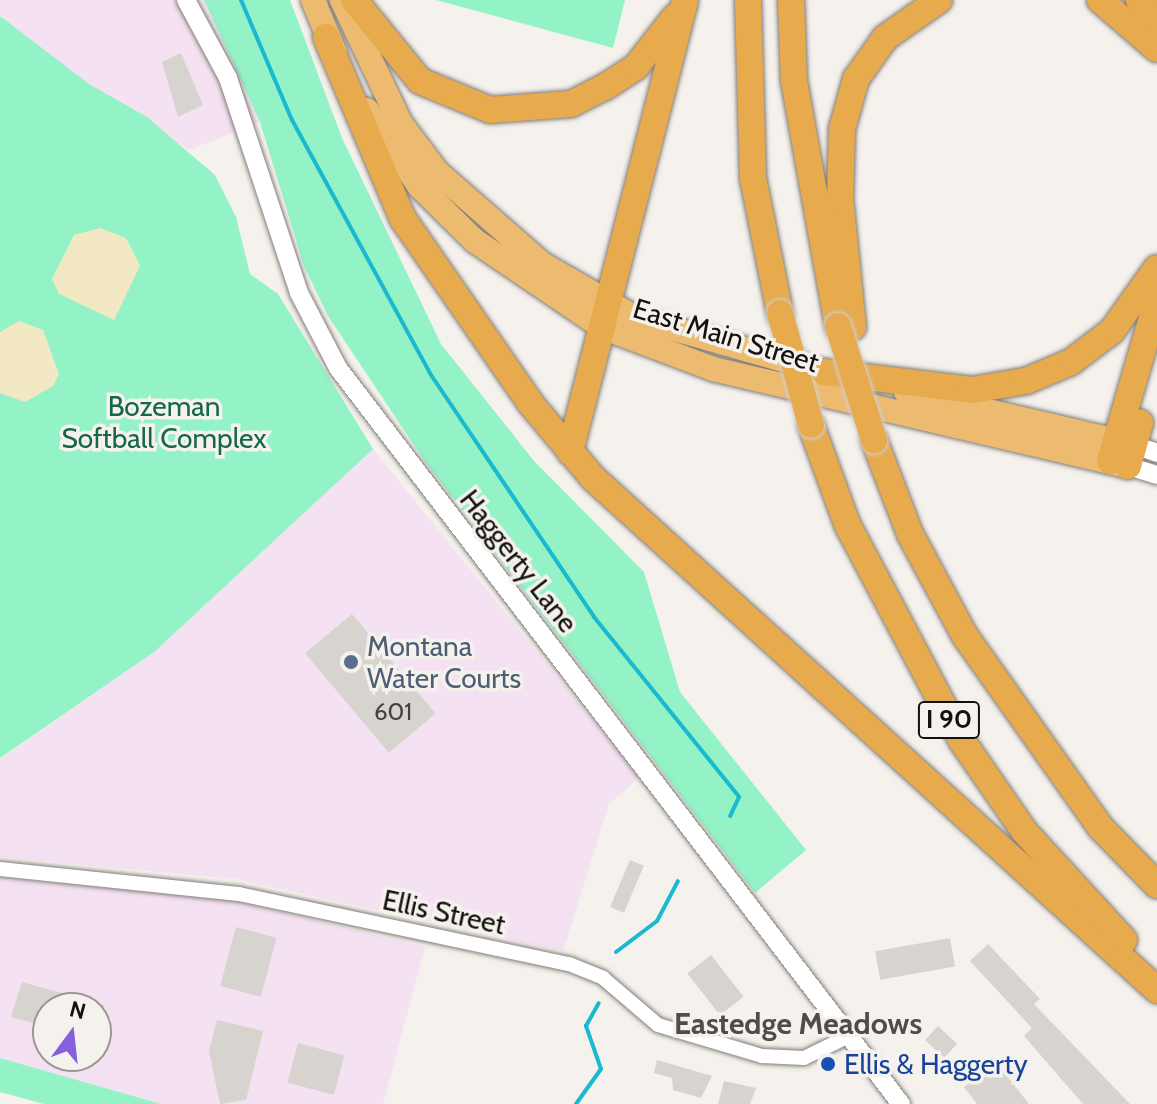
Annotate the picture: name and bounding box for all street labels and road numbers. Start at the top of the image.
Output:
street label: East Main Street [629,291,823,379]
street label: Haggerty Lane [453,483,585,639]
road number: I 90 [917,698,981,742]
street label: Ellis Street [380,883,508,941]

